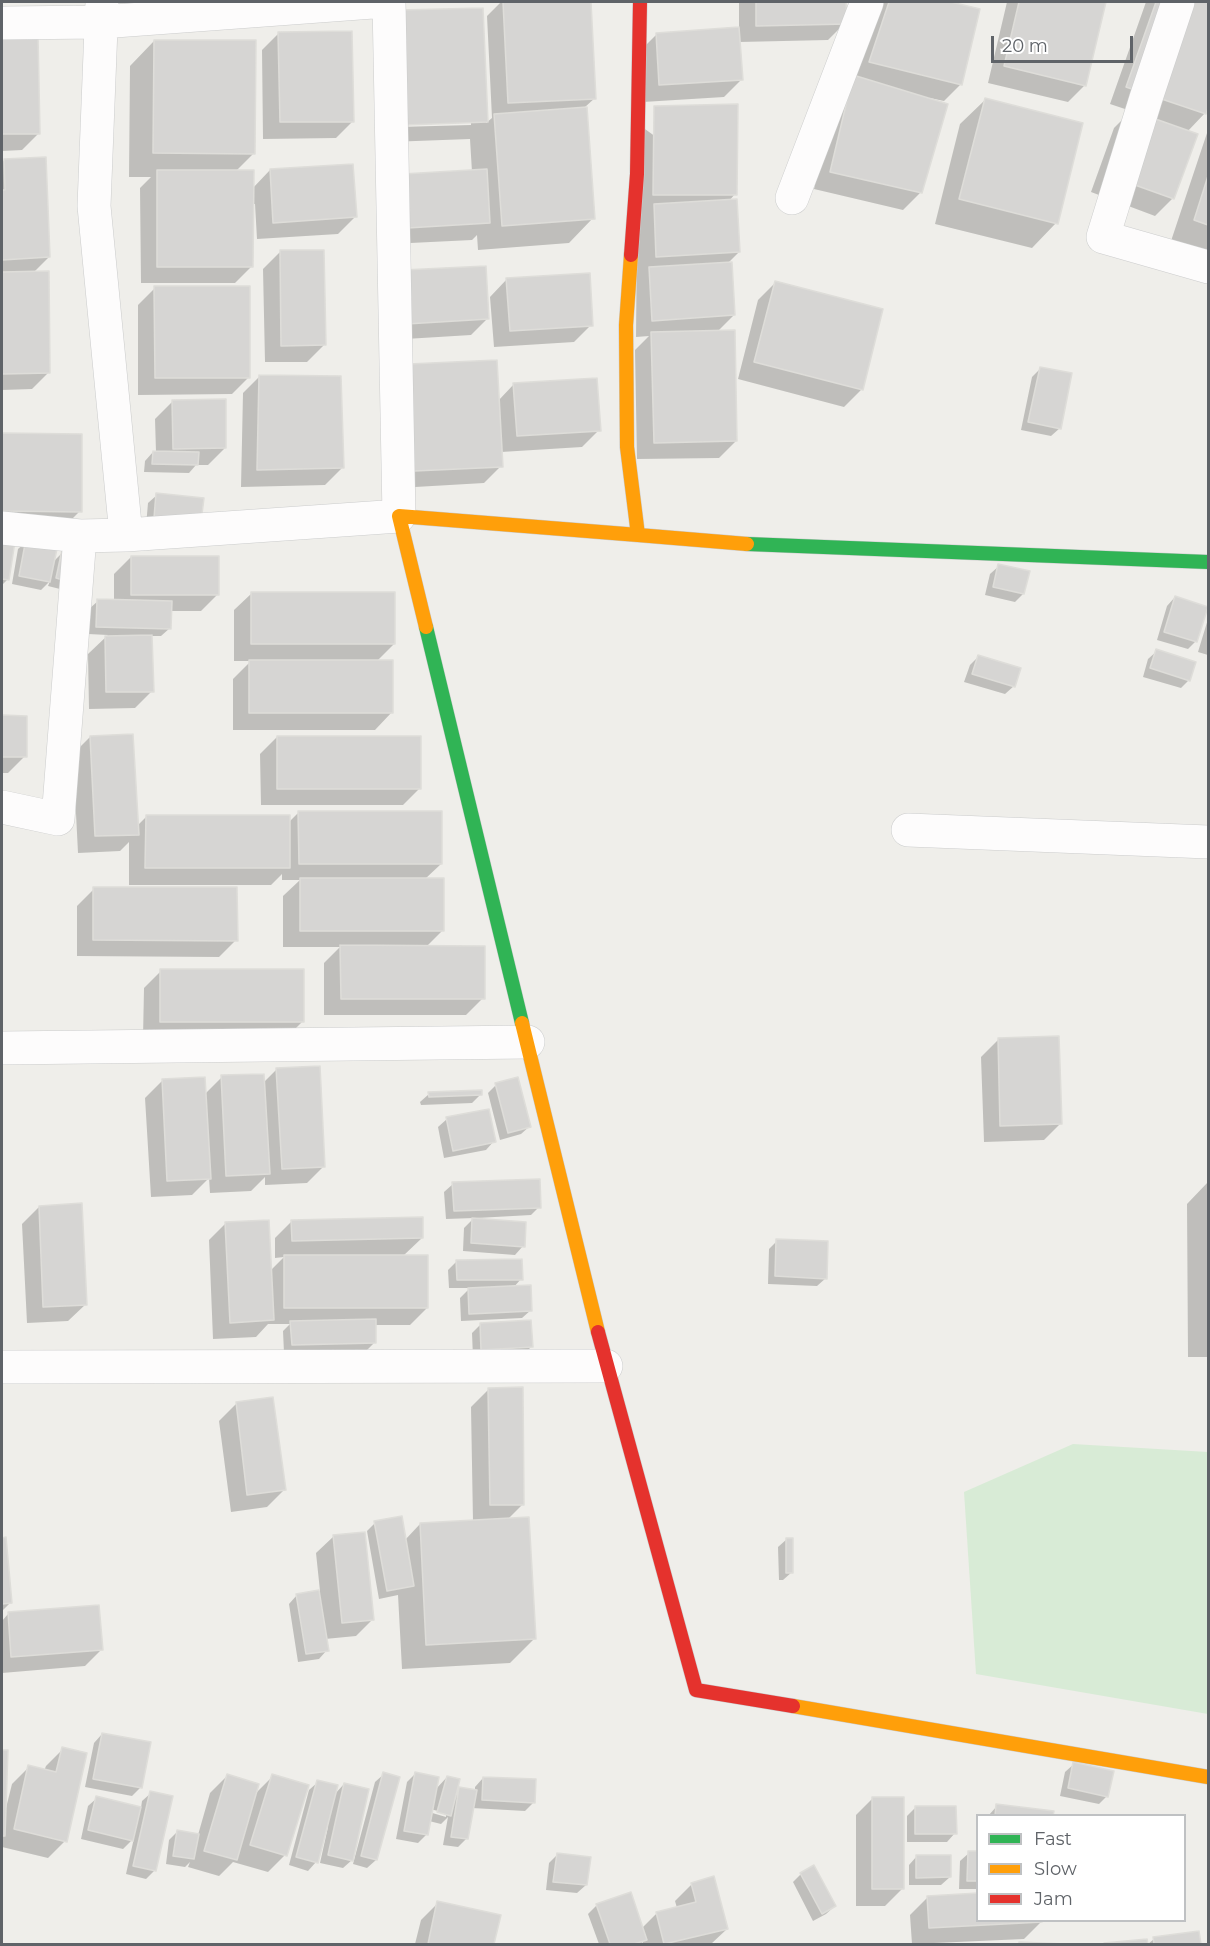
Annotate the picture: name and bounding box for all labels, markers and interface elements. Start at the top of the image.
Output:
scale bar [994,24,1136,62]
text: 20 m [1002,35,1048,57]
legend [976,1814,1186,1922]
text: Fast [1034,1828,1072,1850]
text: Slow [1034,1858,1077,1880]
text: Jam [1034,1888,1073,1910]

